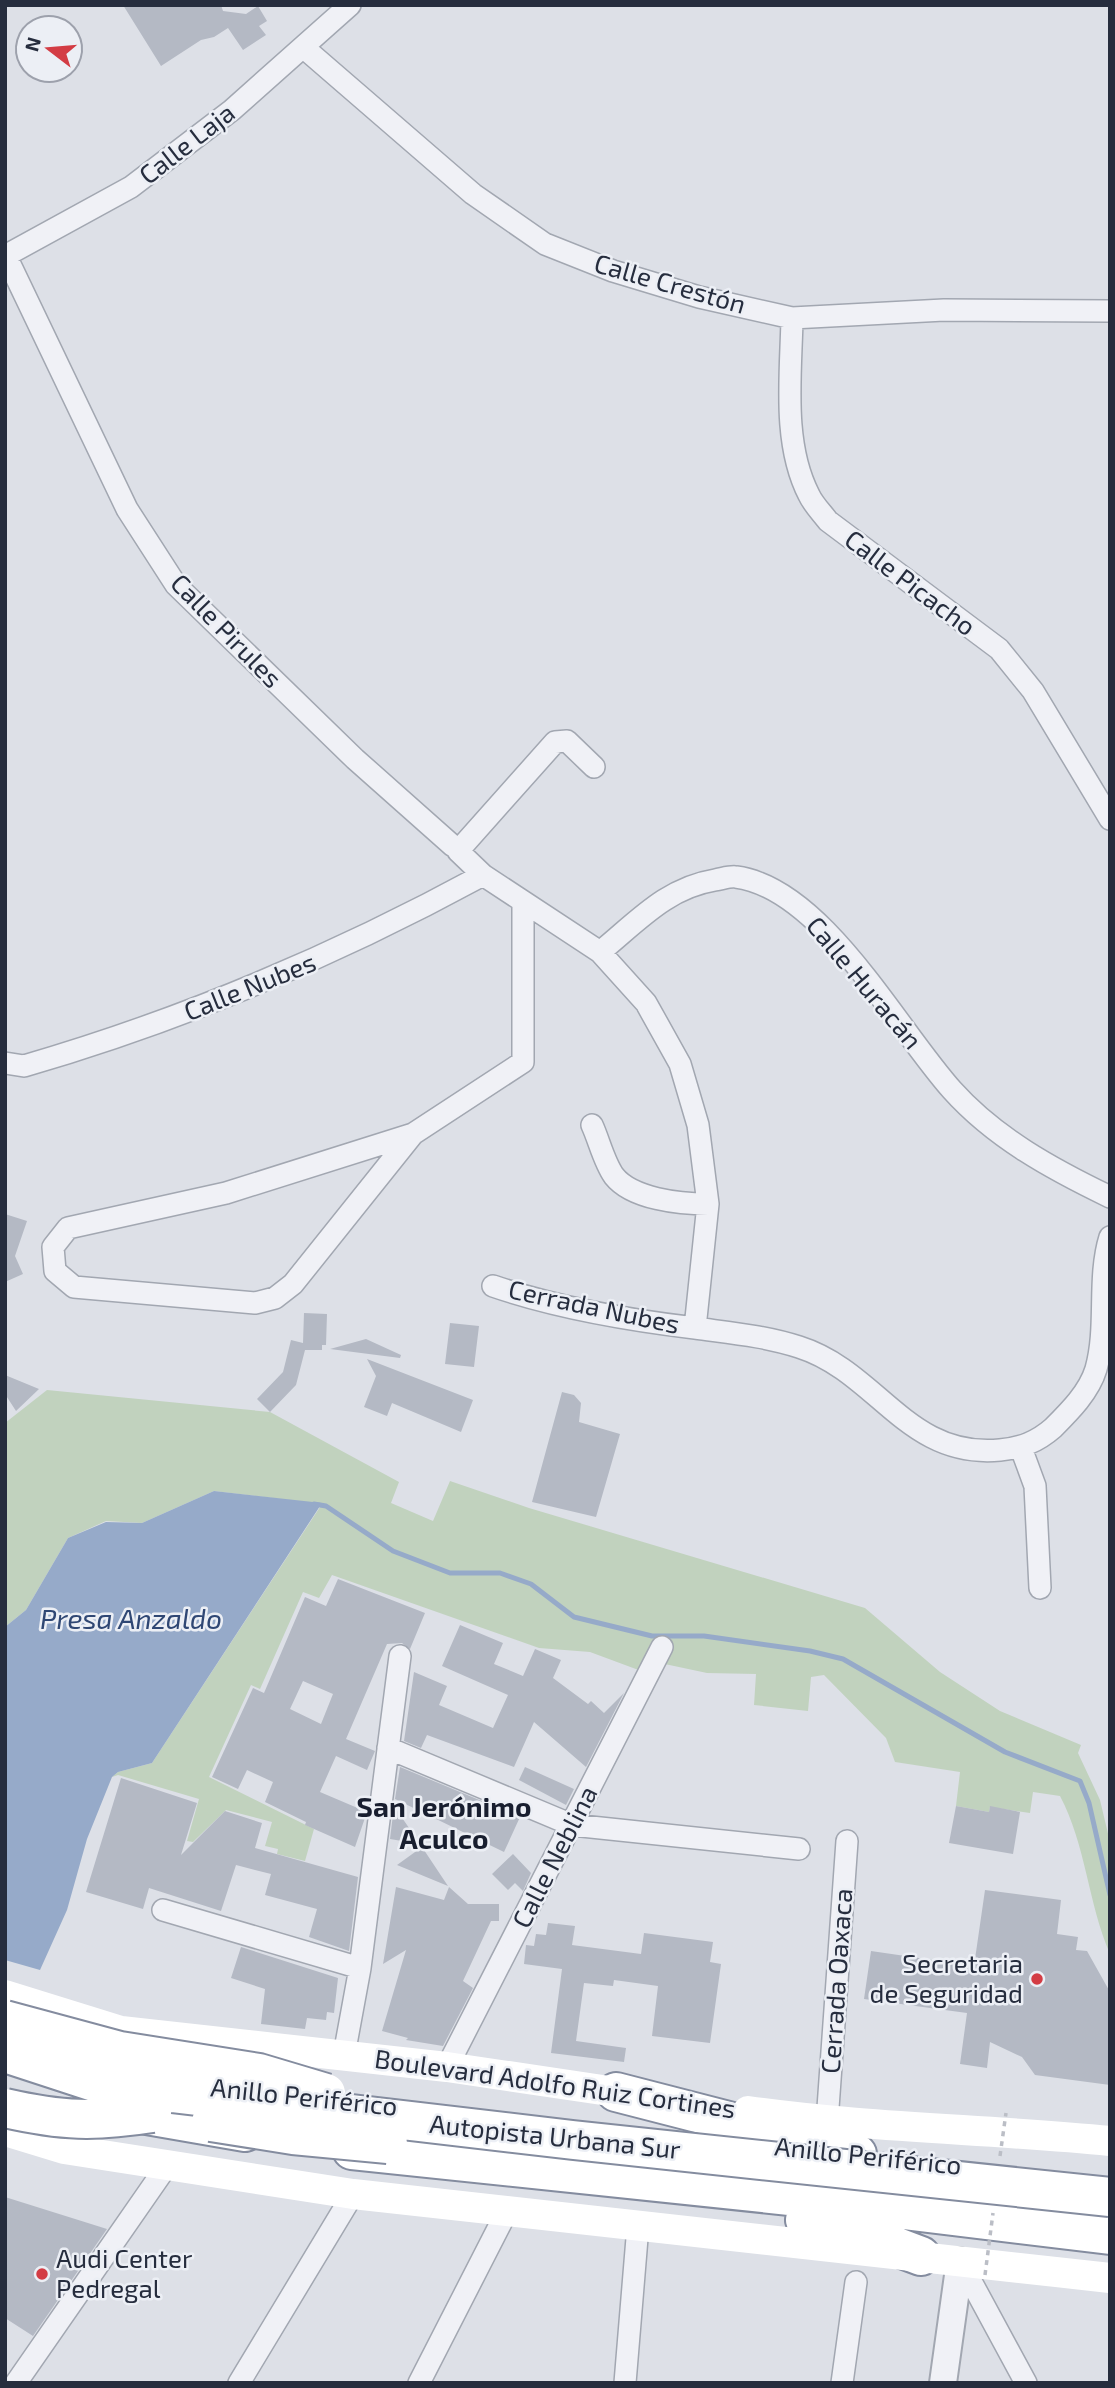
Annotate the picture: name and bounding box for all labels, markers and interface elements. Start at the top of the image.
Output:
north arrow [14,14,84,84]
text: N [19,34,45,54]
street label: Calle Laja [132,96,240,190]
street label: Calle Crestón [591,246,750,319]
street label: Calle Picacho [839,523,982,641]
street label: Calle Pirules [165,567,289,693]
street label: Calle Huracán [801,910,930,1055]
street label: Calle Nubes [179,945,320,1026]
street label: Cerrada Nubes [506,1272,683,1339]
water label: Presa Anzaldo [40,1601,222,1635]
street label: Calle Neblina [505,1780,603,1932]
district label: San Jerónimo Aculco [357,1789,531,1855]
street label: Cerrada Oaxaca [814,1887,857,2075]
place label: Secretaria de Seguridad [870,1947,1023,2008]
marker: Secretaria de Seguridad [1029,1971,1045,1987]
street label: Boulevard Adolfo Ruiz Cortines [373,2042,738,2123]
street label: Anillo Periférico [209,2070,399,2121]
street label: Autopista Urbana Sur [428,2107,682,2164]
street label: Anillo Periférico [773,2129,963,2180]
place label: Audi Center Pedregal [56,2242,192,2303]
marker: Audi Center Pedregal [34,2266,50,2282]

